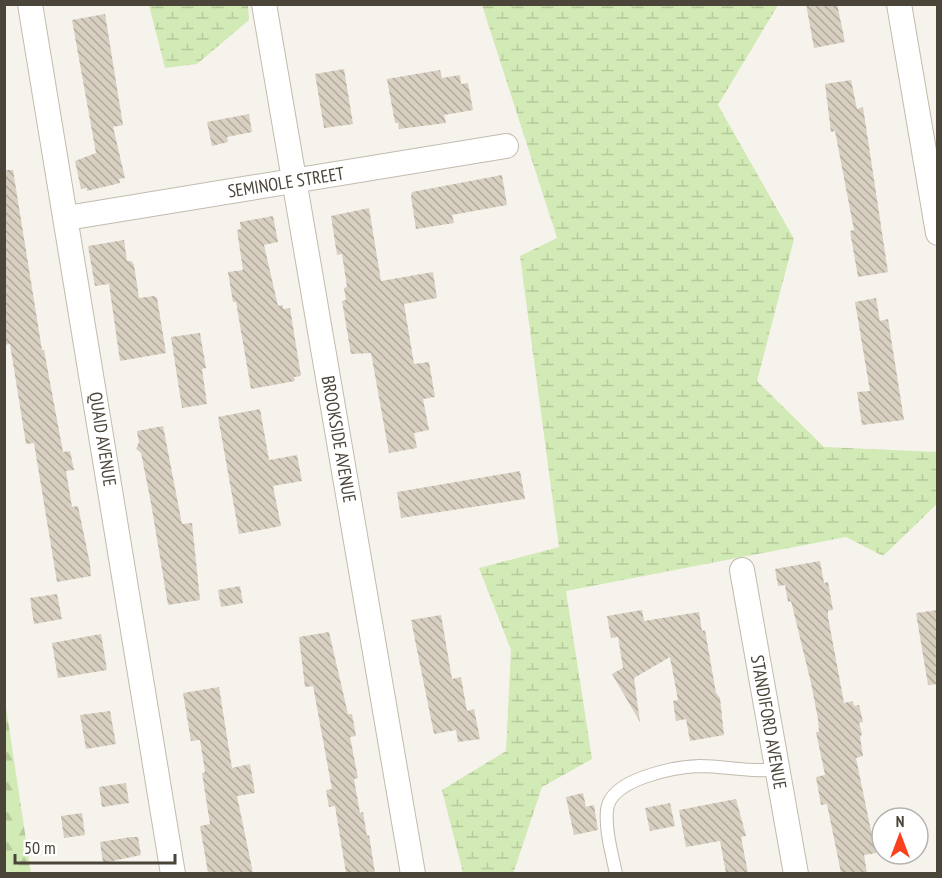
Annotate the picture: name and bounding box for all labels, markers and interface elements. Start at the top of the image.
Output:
street label: SEMINOLE STREET [226,161,346,203]
street label: BROOKSIDE AVENUE [317,374,361,504]
street label: QUAID AVENUE [84,390,122,488]
street label: STANDIFORD AVENUE [746,653,792,791]
north arrow [870,806,930,866]
text: N [896,811,904,831]
scale bar [15,827,176,865]
text: 50 m [24,836,56,859]

